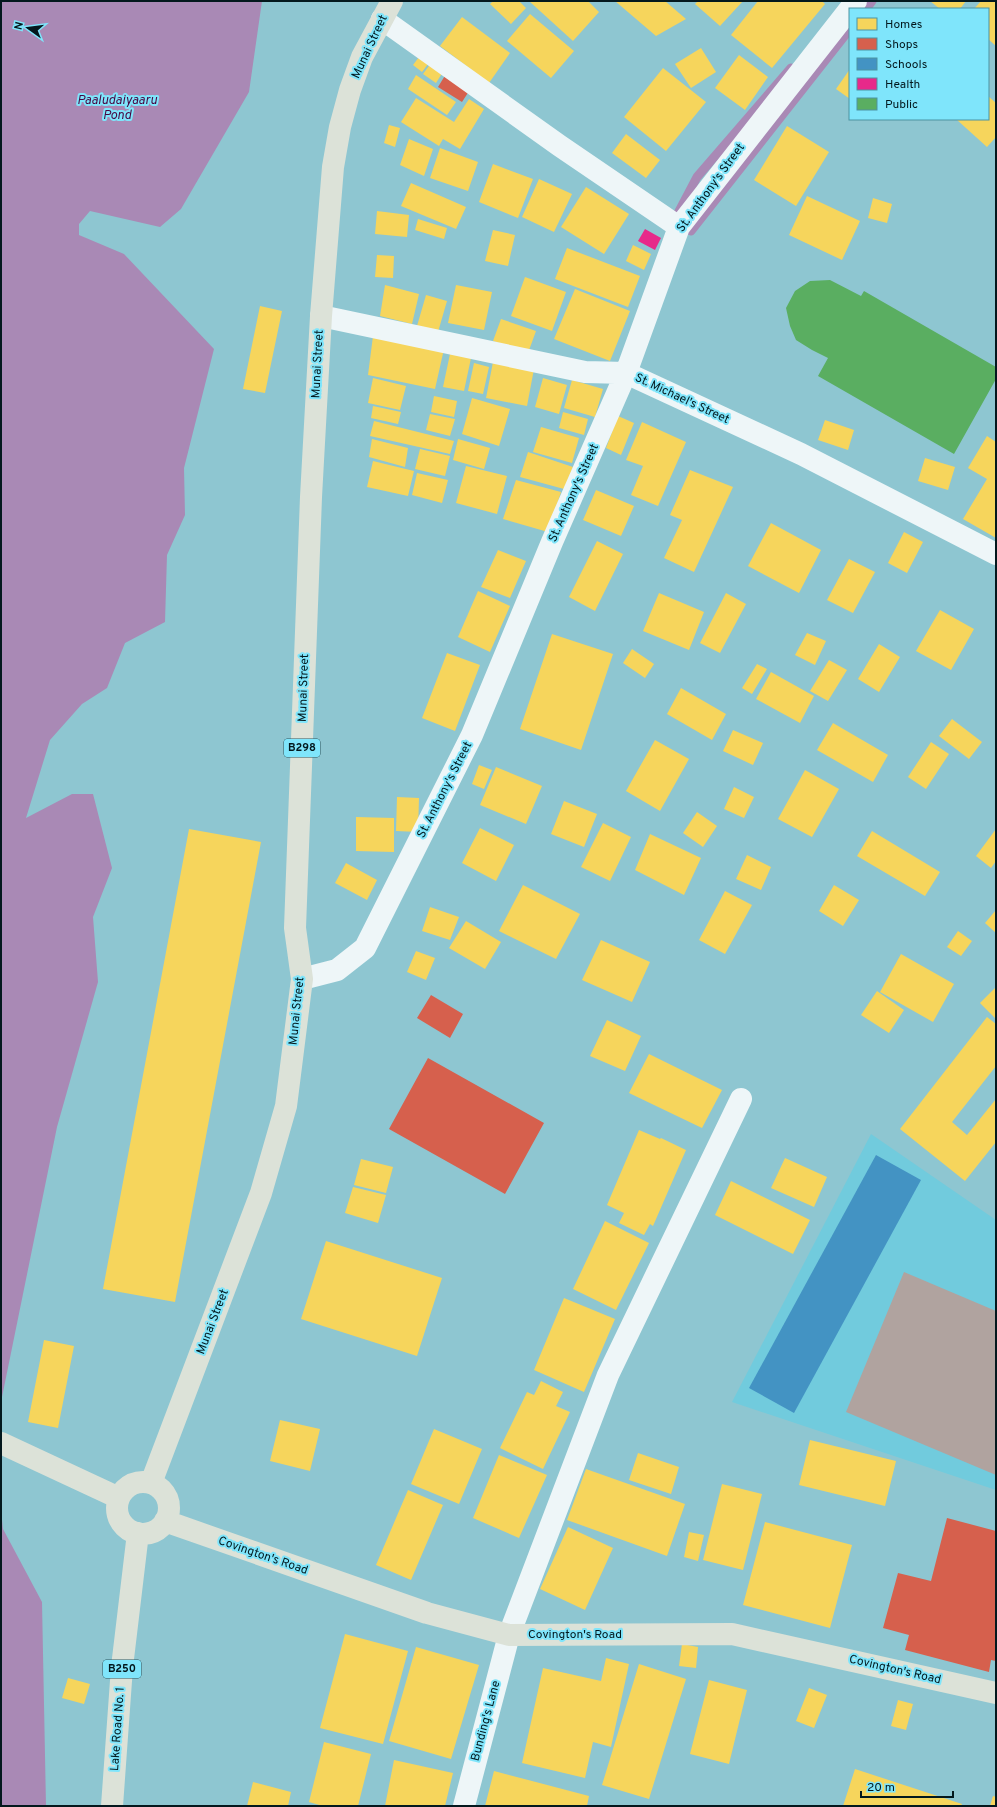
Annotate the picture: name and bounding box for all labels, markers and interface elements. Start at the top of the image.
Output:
north arrow [8,8,48,48]
legend [849,8,989,120]
street label: Munai Street [348,13,392,81]
text: Homes [885,17,922,33]
text: N [12,20,27,31]
text: Shops [885,37,918,53]
text: Schools [885,57,927,73]
text: Health [885,77,920,93]
water label: Paaludaiyaaru Pond [77,93,158,124]
text: Public [885,97,918,113]
street label: St. Anthony's Street [673,140,749,236]
street label: Munai Street [308,329,328,399]
street label: St. Michael's Street [632,370,732,428]
street label: St. Anthony's Street [545,441,603,545]
street label: Munai Street [295,653,313,723]
road number: B298 [284,739,320,757]
street label: St. Anthony's Street [414,739,476,841]
street label: Munai Street [285,976,309,1046]
street label: Munai Street [193,1287,233,1357]
street label: Covington's Road [216,1533,310,1579]
street label: Covington's Road [528,1627,622,1643]
street label: Covington's Road [847,1652,943,1688]
road number: B250 [103,1660,141,1678]
street label: Bunding's Lane [468,1679,504,1763]
street label: Lake Road No. 1 [107,1687,129,1771]
scale bar [861,1773,953,1799]
text: 20 m [867,1780,895,1796]

